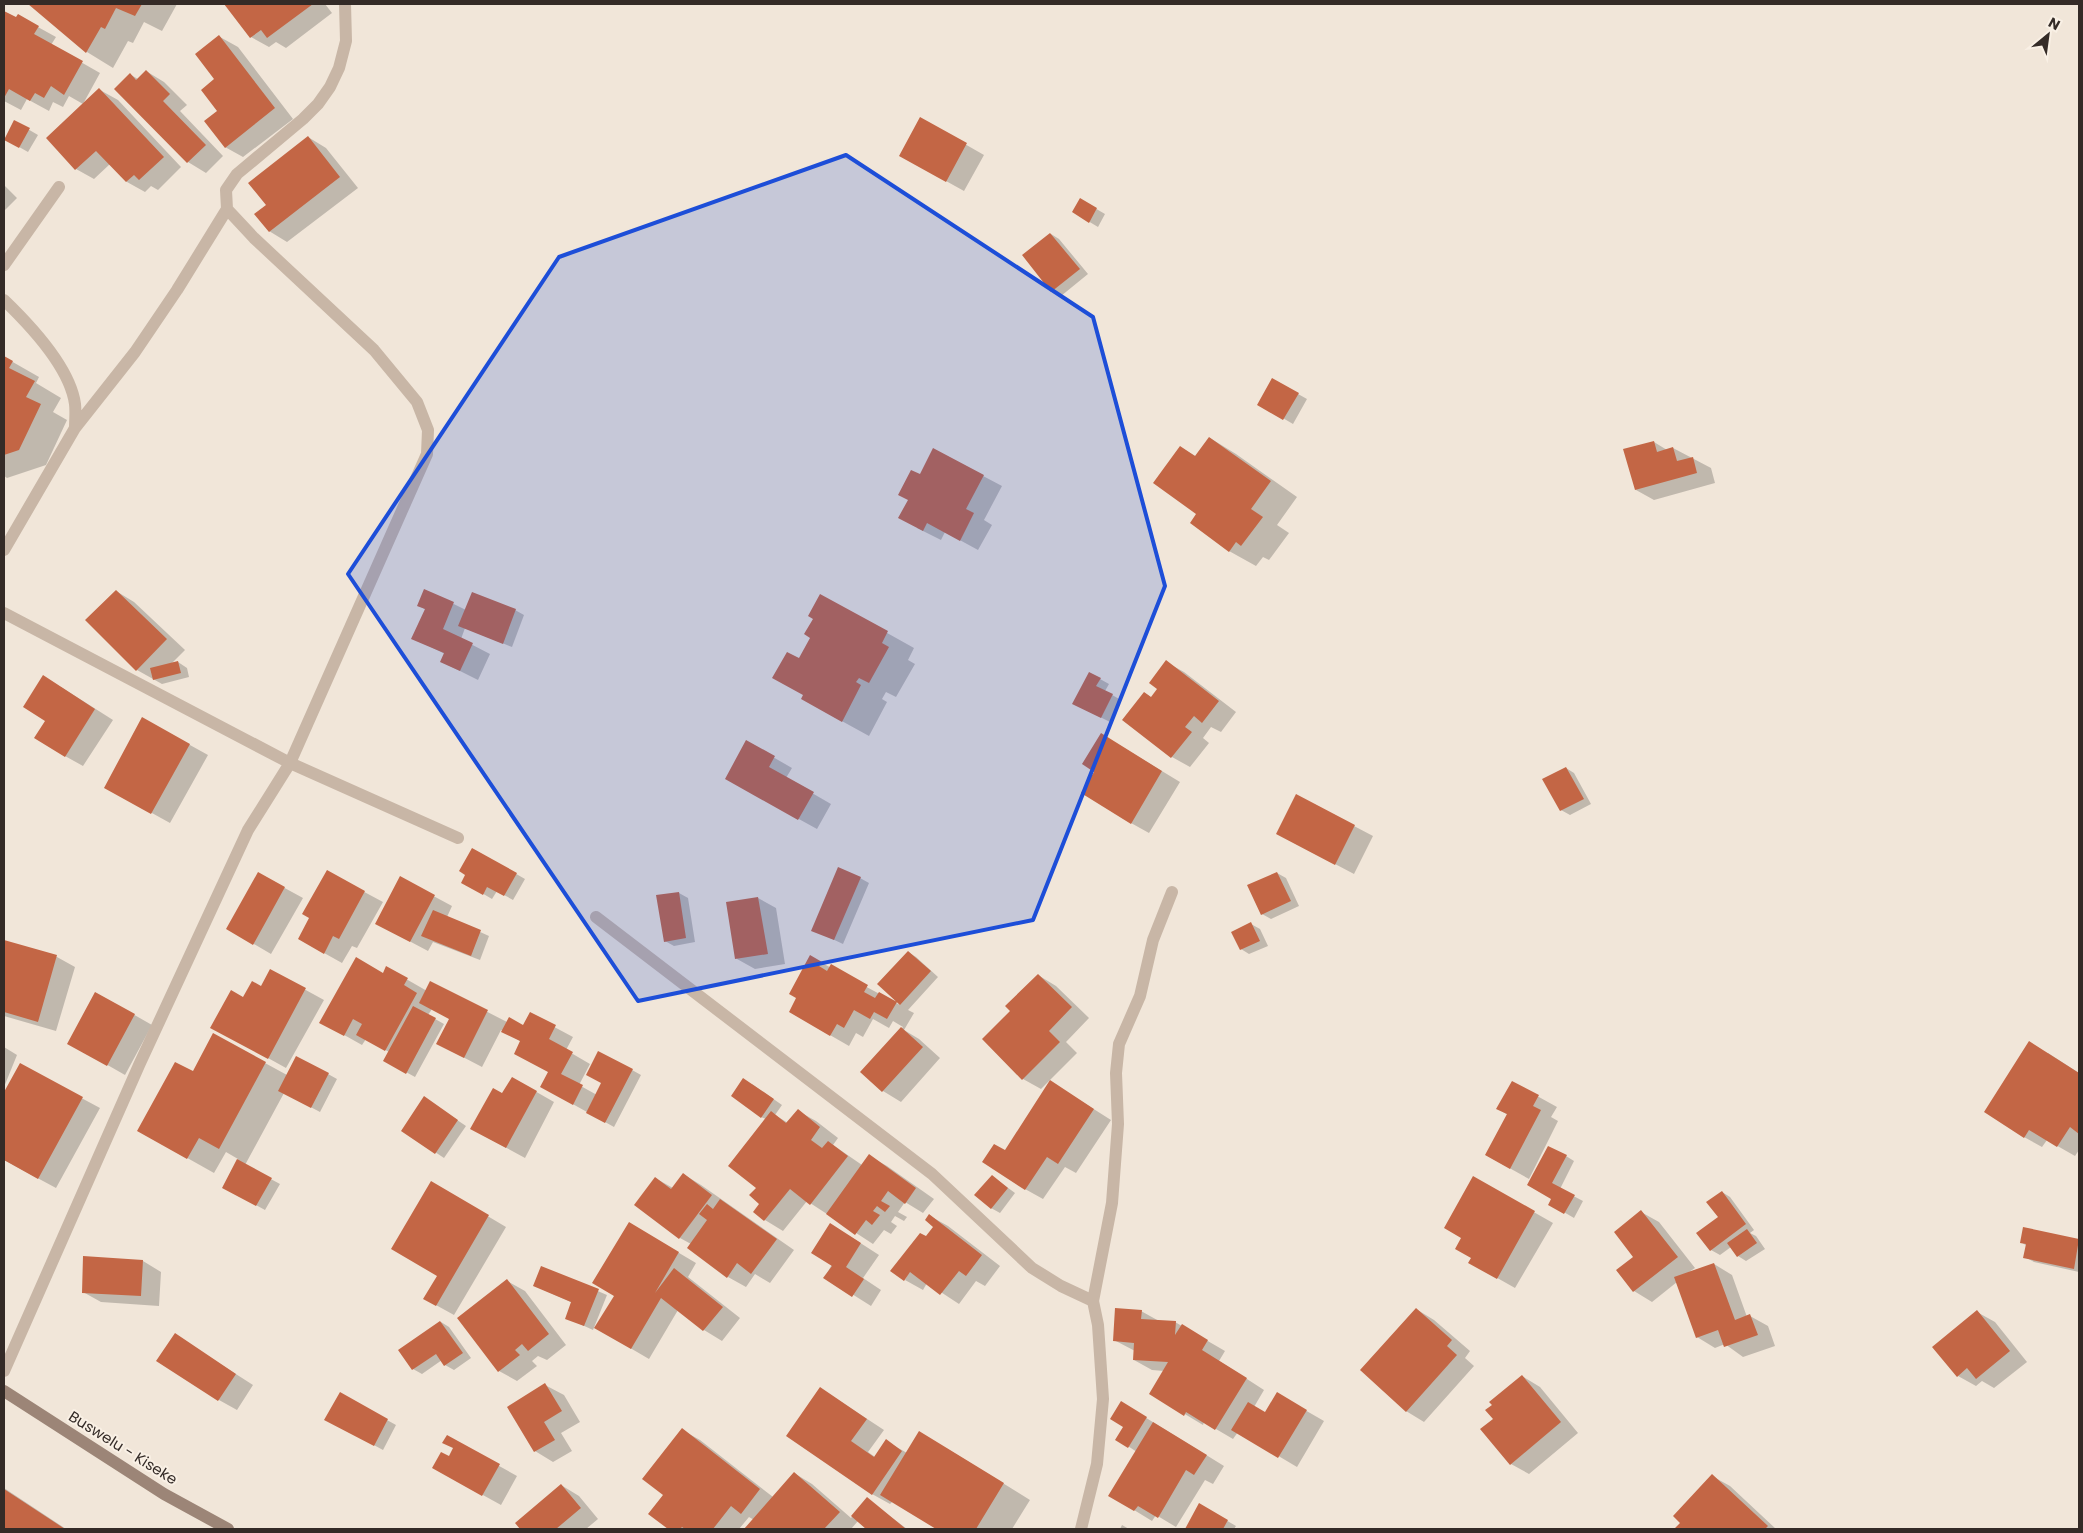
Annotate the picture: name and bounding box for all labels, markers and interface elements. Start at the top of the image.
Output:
north arrow [2023,10,2073,60]
text: N [2045,12,2064,35]
street label: Buswelu - Kiseke [65,1406,182,1490]

